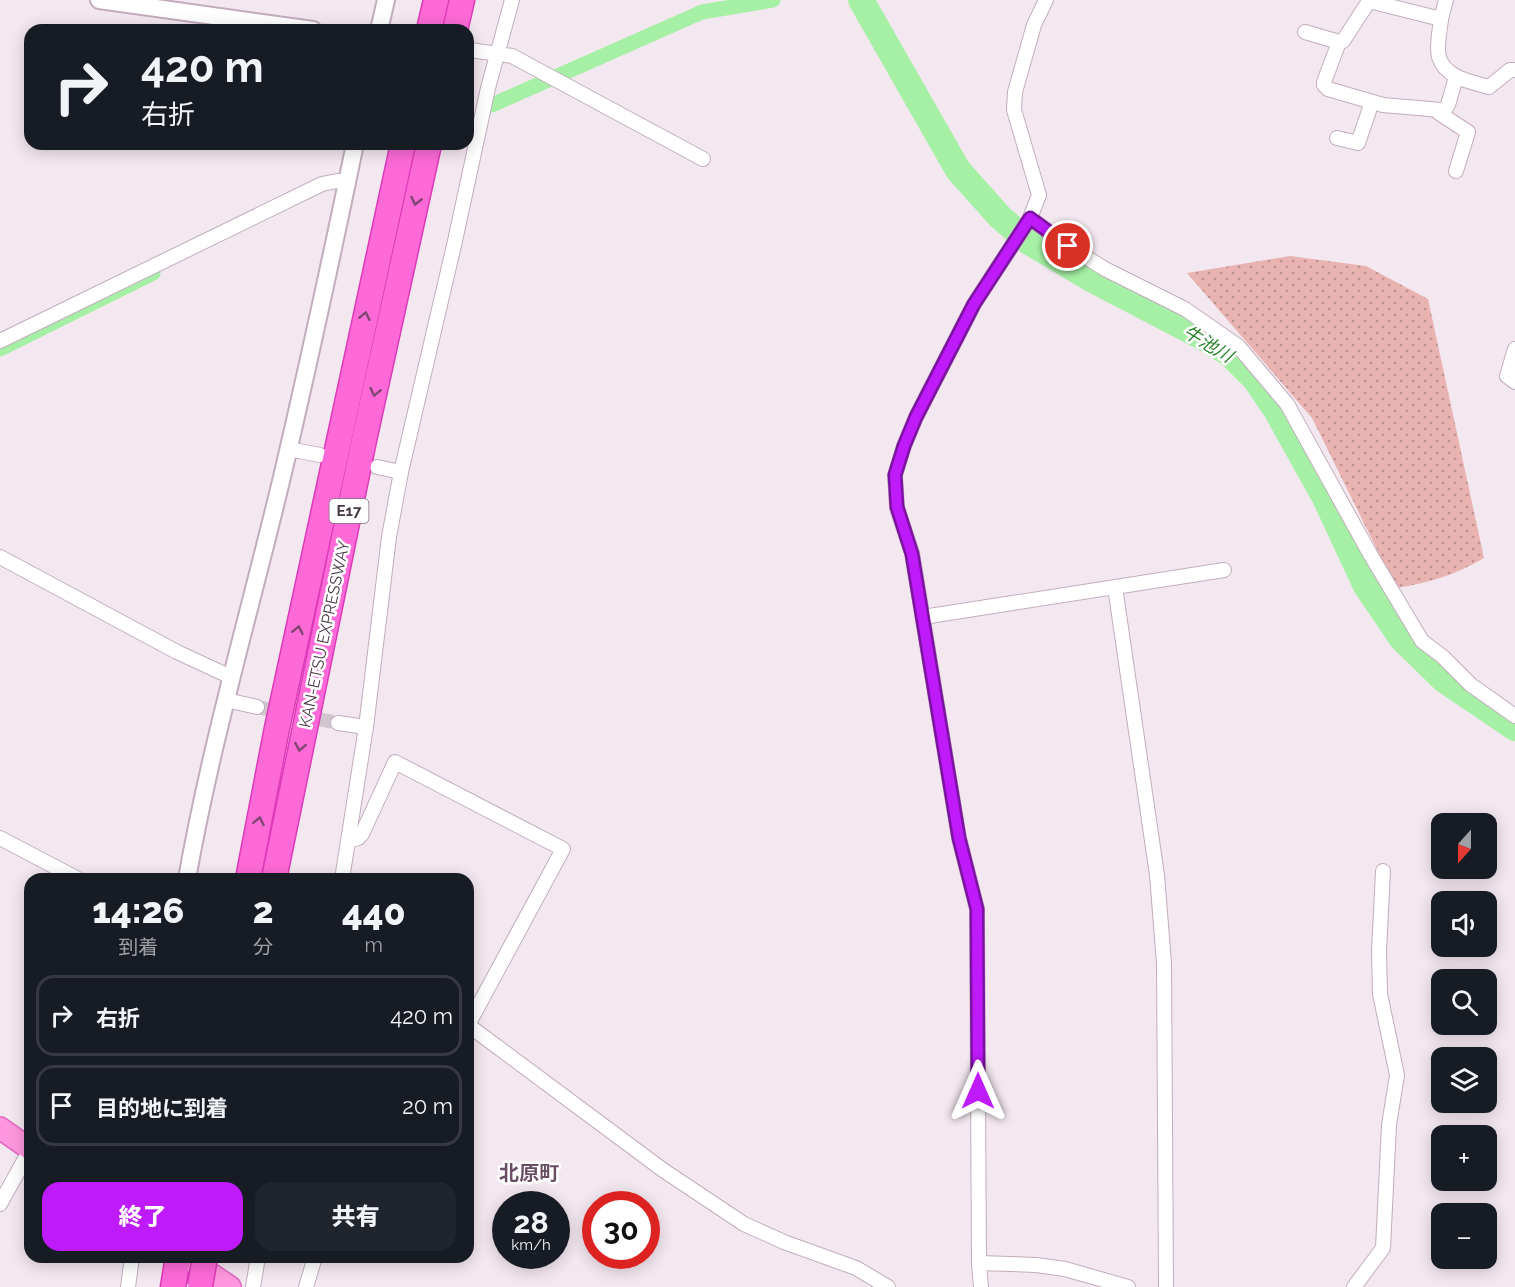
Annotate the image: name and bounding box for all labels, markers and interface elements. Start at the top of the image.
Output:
text: 420 m [141,43,264,92]
icon: right [42,48,120,126]
text: 右折 [141,99,195,130]
one-way arrow [410,196,423,206]
pin [1042,220,1093,271]
icon: arrive [1051,229,1084,262]
one-way arrow [357,312,370,322]
water label: 牛池川 [1180,321,1239,368]
one-way arrow [369,386,382,396]
road number: E17 [330,499,368,523]
street label: KAN-ETSU EXPRESSWAY [295,538,354,729]
one-way arrow [290,626,303,636]
one-way arrow [294,742,307,752]
north arrow [1431,813,1497,879]
map controls [1431,813,1497,1269]
one-way arrow [252,817,265,827]
text: 14:26 [92,889,184,931]
text: 2 [253,889,274,931]
text: 440 [342,891,406,933]
button: sound [1431,891,1497,957]
text: m [365,933,383,957]
text: 到着 [118,935,158,959]
text: 分 [253,935,273,959]
button: search [1431,969,1497,1035]
icon: right [45,999,78,1032]
text: 420 m [390,1003,453,1029]
text: 右折 [96,1005,140,1031]
button: layers [1431,1047,1497,1113]
position arrow [946,1059,1010,1123]
icon: arrive [45,1089,78,1122]
text: 20 m [402,1093,453,1119]
text: 目的地に到着 [96,1095,228,1121]
button: + [1431,1125,1497,1191]
district label: 北原町 [499,1161,559,1185]
button: 終了 [42,1182,243,1251]
button: 共有 [255,1182,456,1251]
speed limit sign: 30 [582,1191,660,1269]
button: − [1431,1203,1497,1269]
text: 28 [513,1205,549,1240]
text: km/h [511,1236,551,1254]

